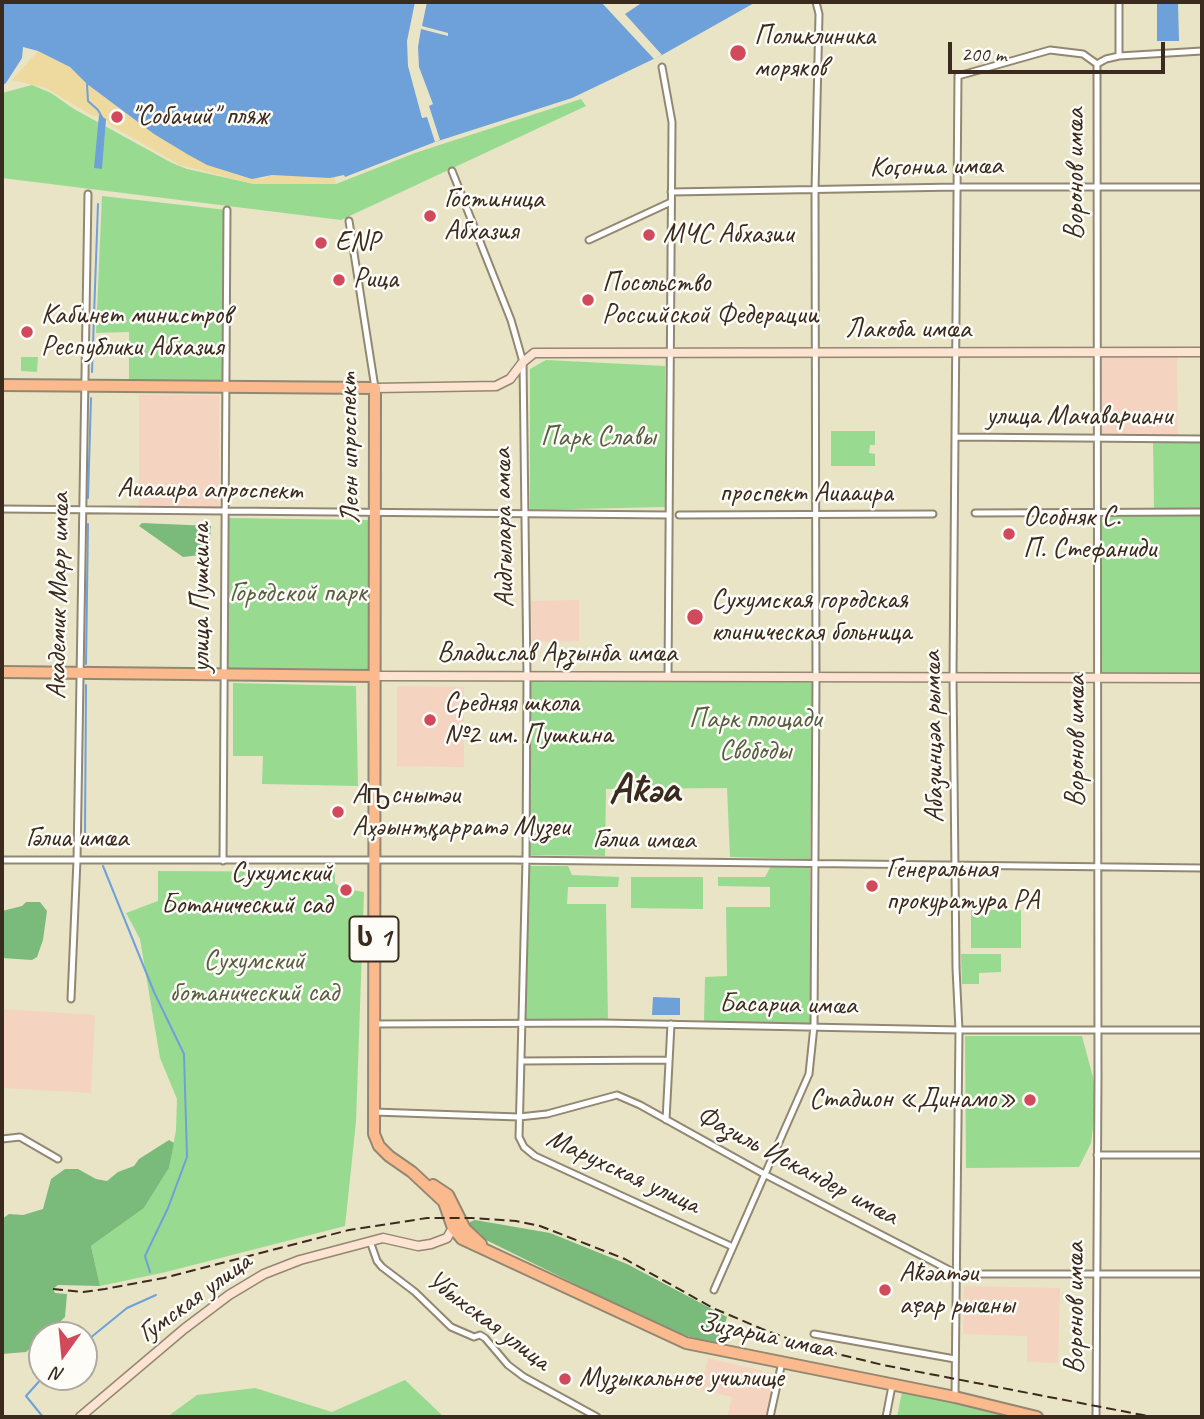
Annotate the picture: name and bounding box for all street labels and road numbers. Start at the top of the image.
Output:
street label: Воронов имҩа [1059,108,1093,240]
street label: Коӷониа имҩа [869,149,1003,185]
street label: Лакоба имҩа [845,313,971,347]
street label: Леон ипроспект [332,372,368,524]
street label: улица Мачавариани [986,400,1172,434]
street label: Аидгылара амҩа [486,448,522,608]
street label: Аиааира апроспект [117,472,303,508]
street label: проспект Аиааира [719,477,893,511]
street label: Академик Марр имҩа [40,492,78,700]
street label: улица Пушкина [185,523,219,673]
street label: Владислав Арӡынба имҩа [437,637,677,671]
street label: Абазинцәа рымҩа [916,651,952,823]
street label: Воронов имҩа [1060,675,1094,807]
street label: Гәлиа имҩа [26,822,128,856]
street label: Гәлиа имҩа [592,822,696,858]
road number: ს 1 [350,916,398,962]
street label: Басариа имҩа [719,987,857,1023]
street label: Фазиль Искандер имҩа [690,1099,904,1233]
street label: Марухская улица [541,1122,705,1222]
street label: Воронов имҩа [1059,1242,1093,1374]
street label: Гумская улица [132,1246,258,1350]
street label: Убыхская улица [419,1263,557,1379]
street label: Ӡиӡариа имҩа [695,1305,837,1367]

